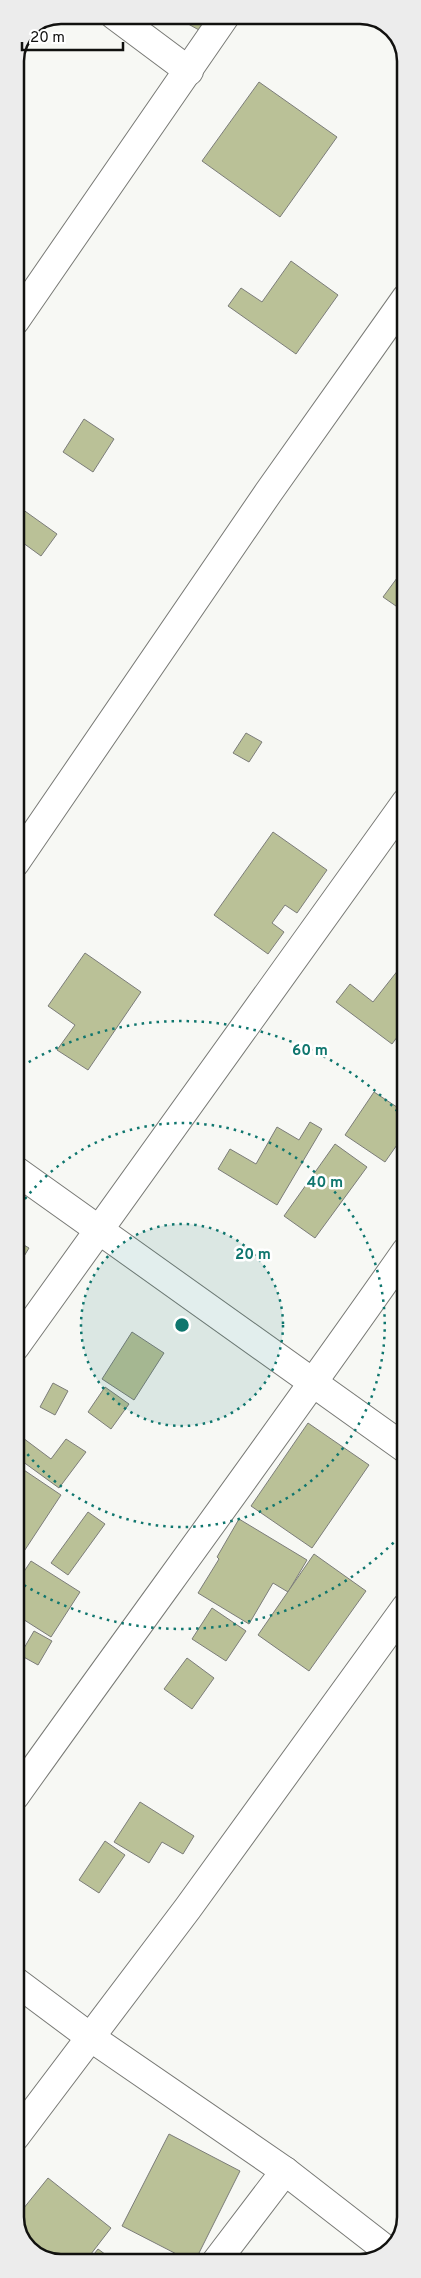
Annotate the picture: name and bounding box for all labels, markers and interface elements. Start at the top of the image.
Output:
scale bar [22,20,124,52]
text: 20 m [30,29,65,48]
text: 60 m [292,1042,328,1061]
text: 40 m [307,1174,343,1193]
text: 20 m [235,1246,271,1265]
centre of rings [173,1316,191,1334]

